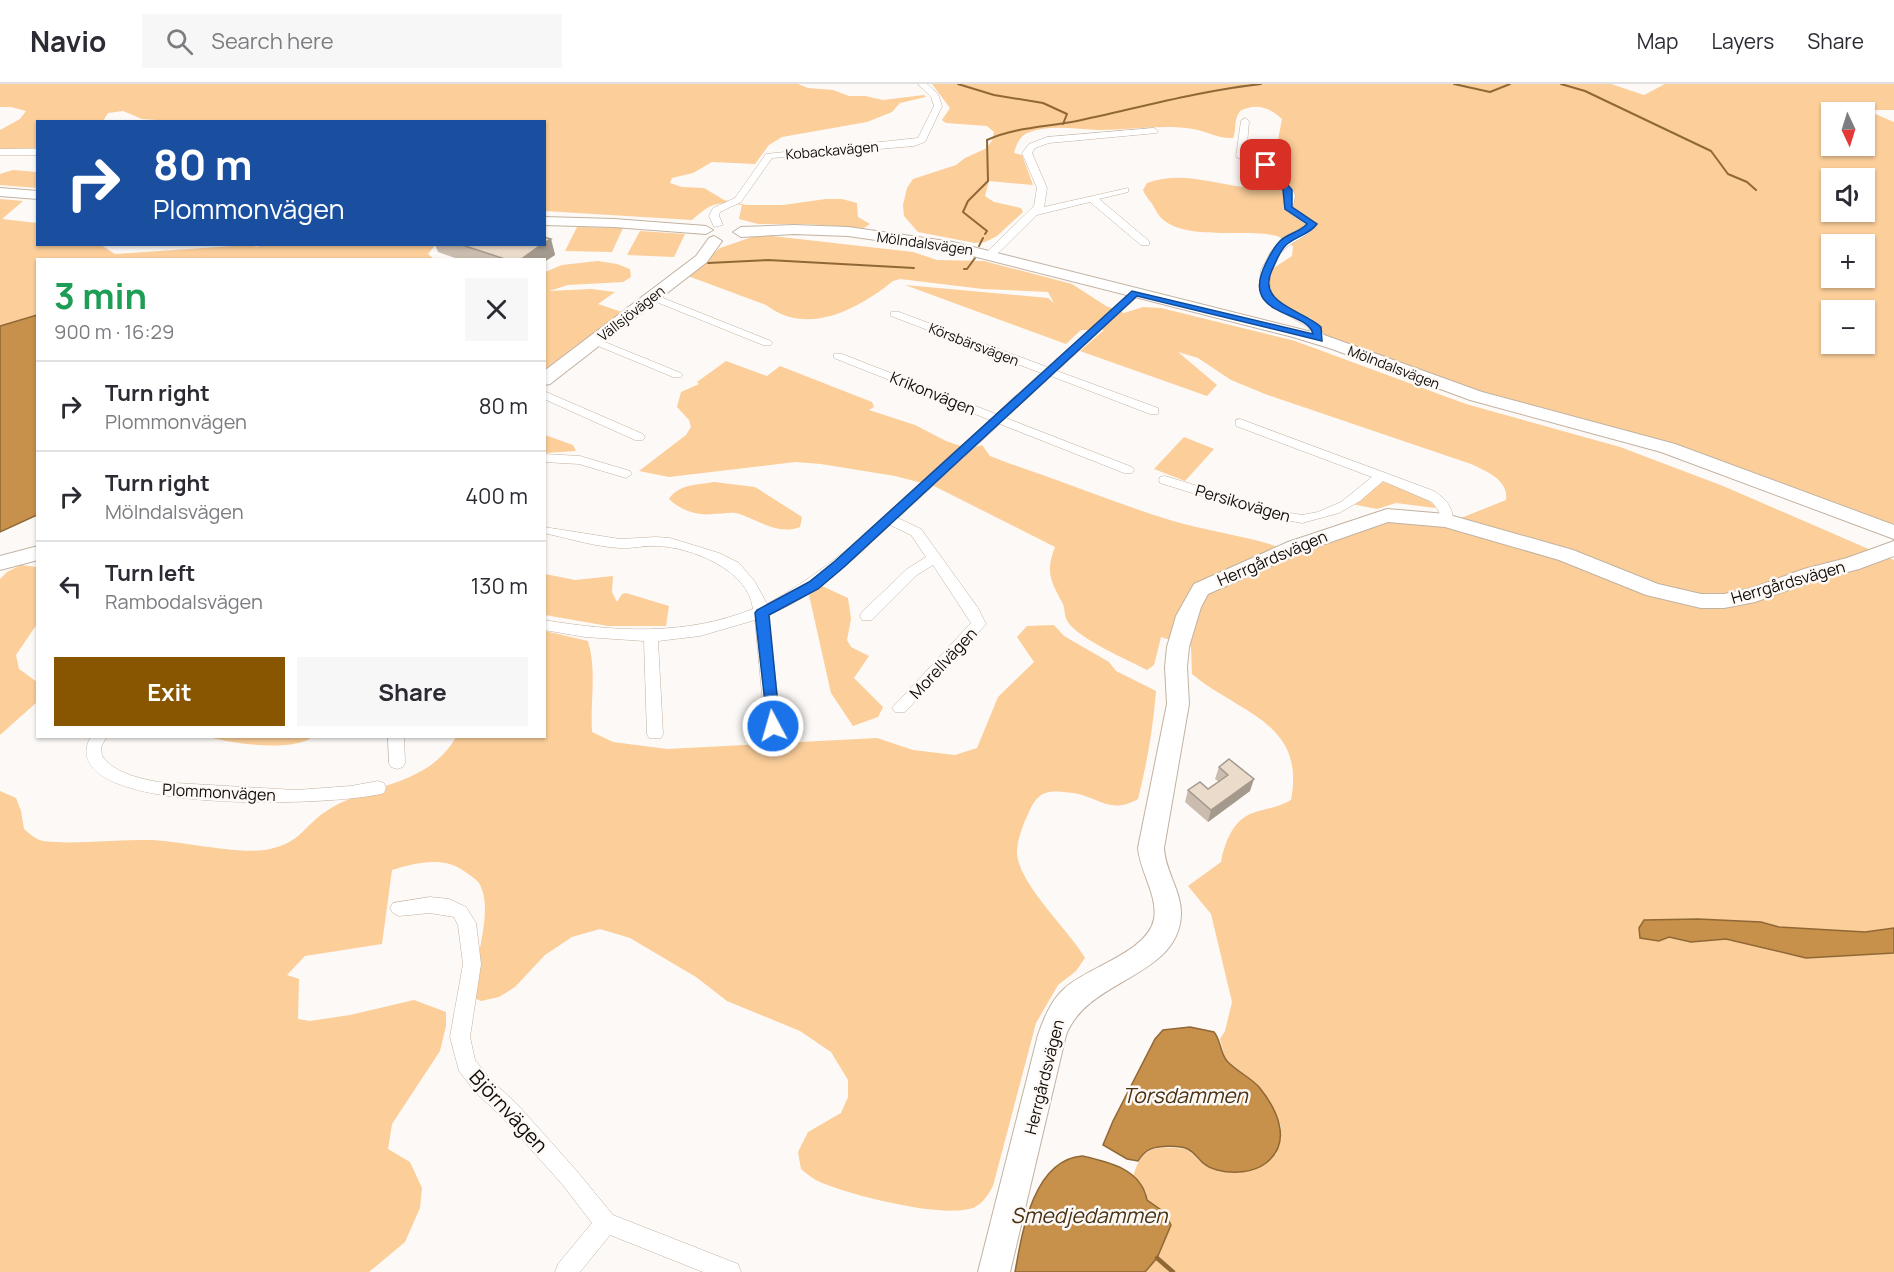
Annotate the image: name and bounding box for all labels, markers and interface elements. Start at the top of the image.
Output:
search box [142,14,562,68]
text: Navio [30,22,106,60]
icon: search [163,25,196,58]
text: Search here [211,26,334,56]
text: Map [1637,27,1678,55]
text: Layers [1711,27,1774,55]
text: Share [1807,27,1864,55]
north arrow [1821,102,1875,156]
map controls [1821,102,1875,354]
text: 80 m [153,135,253,193]
street label: Kobackavägen [785,136,879,164]
pin [1240,139,1291,190]
icon: right [54,144,132,222]
icon: arrive [1249,148,1282,181]
button: sound [1821,168,1875,222]
text: Plommonvägen [153,190,345,227]
street label: Mölndalsvägen [876,227,974,259]
button: + [1821,234,1875,288]
text: 3 min [54,271,147,320]
button: close [465,278,528,341]
street label: Vällsjövägen [594,281,668,345]
button: − [1821,300,1875,354]
text: 900 m · 16:29 [54,318,174,345]
street label: Körsbärsvägen [926,318,1022,370]
street label: Mölndalsvägen [1345,341,1443,393]
street label: Krikonvägen [887,366,979,420]
text: Turn right [105,378,210,408]
icon: right [54,390,87,423]
text: 80 m [479,391,528,421]
text: Plommonvägen [105,408,247,435]
text: Turn right [105,468,210,498]
street label: Persikovägen [1193,479,1293,527]
icon: right [54,480,87,513]
text: 400 m [465,481,528,511]
text: Mölndalsvägen [105,498,244,525]
street label: Herrgårdsvägen [1214,525,1330,591]
street label: Herrgårdsvägen [1728,555,1848,609]
text: Turn left [105,558,195,588]
icon: left [54,570,87,603]
text: 130 m [471,571,528,601]
text: Rambodalsvägen [105,588,263,615]
street label: Morellvägen [904,623,982,703]
button: Exit [54,657,285,726]
button: Share [297,657,528,726]
position arrow [741,694,805,758]
street label: Plommonvägen [162,778,276,806]
street label: Herrgårdsvägen [1019,1017,1069,1137]
street label: Björnvägen [464,1064,554,1158]
water label: Torsdammen [1122,1081,1249,1109]
water label: Smedjedammen [1010,1201,1169,1229]

